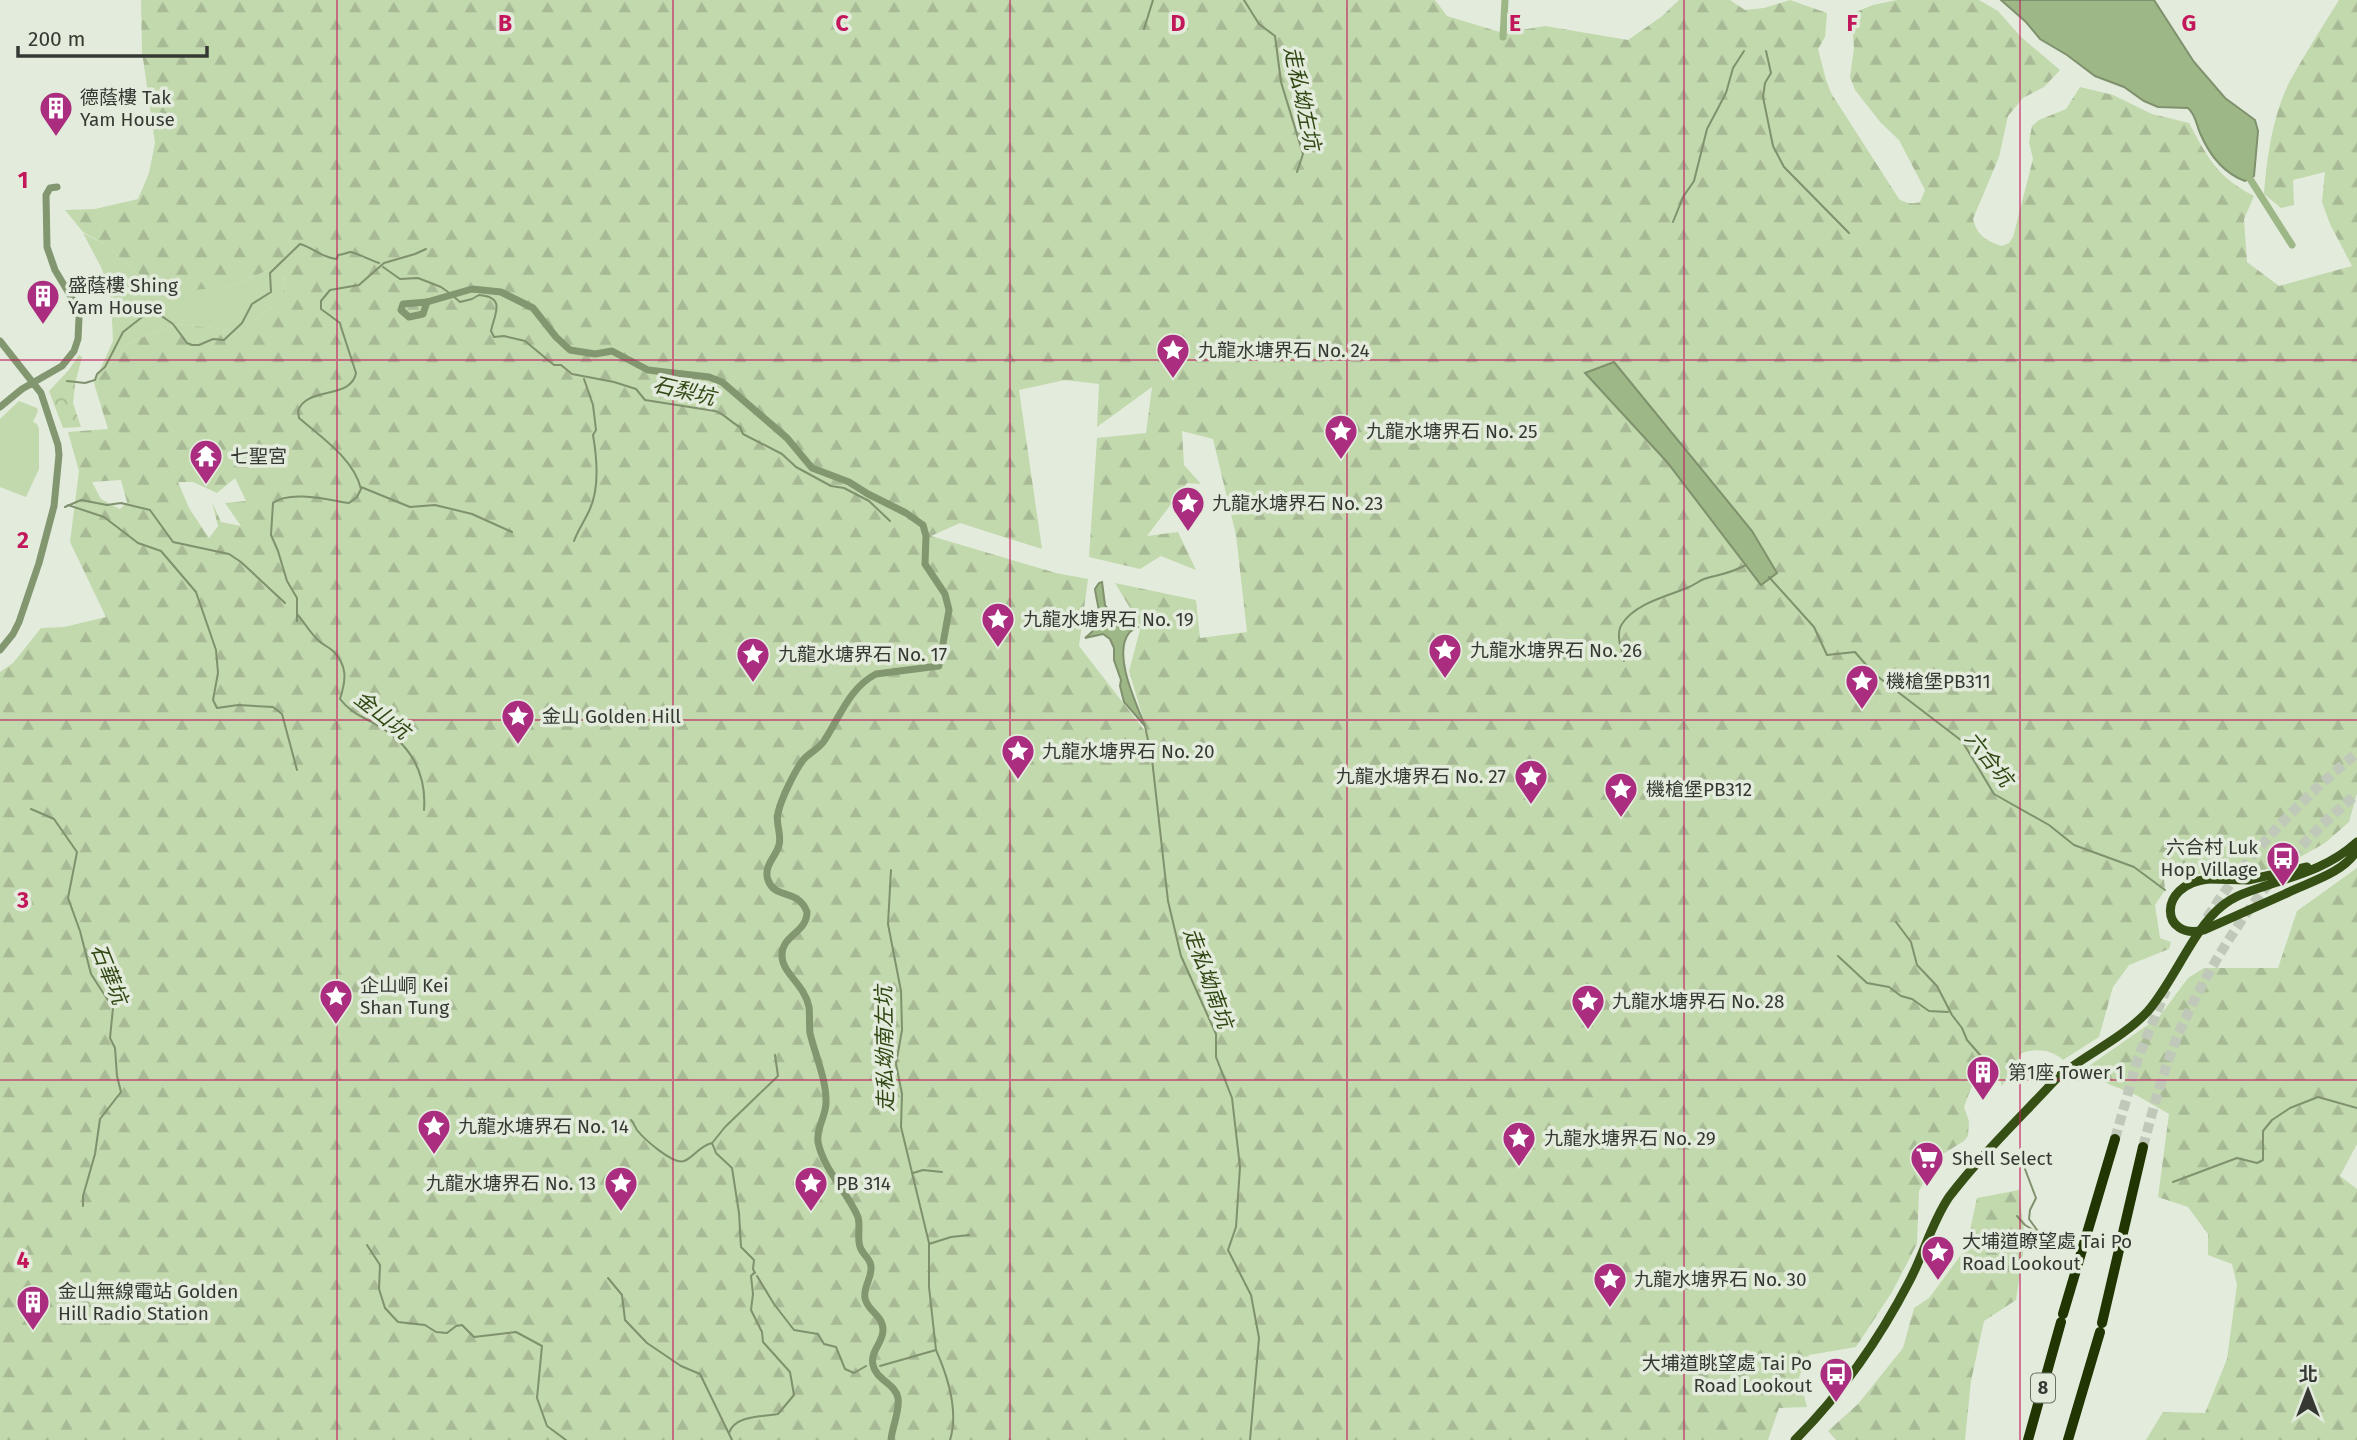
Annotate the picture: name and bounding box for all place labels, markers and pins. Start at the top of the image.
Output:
place label: 德蔭樓 Tak Yam House [80,86,175,131]
building icon: 德蔭樓 Tak Yam House [37,89,75,138]
place label: 盛蔭樓 Shing Yam House [68,274,178,319]
building icon: 盛蔭樓 Shing Yam House [24,277,62,326]
place icon: 九龍水塘界石 No. 24 [1154,331,1192,380]
place label: 九龍水塘界石 No. 24 [1198,339,1370,362]
place icon: 九龍水塘界石 No. 25 [1322,412,1360,461]
place label: 九龍水塘界石 No. 25 [1366,420,1537,443]
temple icon: 七聖宮 [187,437,225,486]
place label: 七聖宮 [230,445,287,468]
place icon: 九龍水塘界石 No. 23 [1169,484,1207,533]
place label: 九龍水塘界石 No. 23 [1212,492,1383,515]
place icon: 九龍水塘界石 No. 19 [979,600,1017,649]
place label: 九龍水塘界石 No. 19 [1023,608,1194,631]
place icon: 九龍水塘界石 No. 26 [1426,631,1464,680]
place icon: 九龍水塘界石 No. 17 [734,635,772,684]
place label: 九龍水塘界石 No. 26 [1470,639,1642,662]
place label: 九龍水塘界石 No. 17 [778,643,947,666]
place icon: 機槍堡PB311 [1843,662,1881,711]
place label: 機槍堡PB311 [1886,670,1991,693]
place icon: 金山 Golden Hill [499,697,537,746]
place label: 金山 Golden Hill [542,705,681,728]
place icon: 九龍水塘界石 No. 20 [999,732,1037,781]
place label: 九龍水塘界石 No. 20 [1042,740,1215,763]
place icon: 九龍水塘界石 No. 27 [1512,757,1550,806]
place label: 九龍水塘界石 No. 27 [1336,765,1506,788]
place icon: 機槍堡PB312 [1602,770,1640,819]
place label: 機槍堡PB312 [1646,778,1752,801]
place label: 六合村 Luk Hop Village [2161,836,2258,881]
bus stop icon: 六合村 Luk Hop Village [2264,839,2302,888]
place label: 企山峒 Kei Shan Tung [360,974,449,1019]
place icon: 企山峒 Kei Shan Tung [317,977,355,1026]
place icon: 九龍水塘界石 No. 28 [1569,982,1607,1031]
place label: 九龍水塘界石 No. 28 [1612,990,1784,1013]
building icon: 第1座 Tower 1 [1964,1053,2002,1102]
place label: 第1座 Tower 1 [2008,1061,2124,1084]
place icon: 九龍水塘界石 No. 14 [415,1107,453,1156]
place label: 九龍水塘界石 No. 14 [458,1115,629,1138]
place icon: 九龍水塘界石 No. 29 [1500,1119,1538,1168]
place label: 九龍水塘界石 No. 29 [1544,1127,1716,1150]
supermarket icon: Shell Select [1908,1139,1946,1188]
place label: Shell Select [1952,1147,2053,1170]
place icon: 九龍水塘界石 No. 13 [602,1164,640,1213]
place icon: PB 314 [792,1164,830,1213]
place label: 九龍水塘界石 No. 13 [426,1172,596,1195]
place label: PB 314 [836,1172,891,1195]
place label: 大埔道瞭望處 Tai Po Road Lookout [1962,1230,2132,1275]
place icon: 大埔道瞭望處 Tai Po Road Lookout [1919,1233,1957,1282]
place icon: 九龍水塘界石 No. 30 [1591,1260,1629,1309]
place label: 九龍水塘界石 No. 30 [1634,1268,1807,1291]
place label: 金山無線電站 Golden Hill Radio Station [58,1280,238,1325]
building icon: 金山無線電站 Golden Hill Radio Station [14,1283,52,1332]
place label: 大埔道眺望處 Tai Po Road Lookout [1642,1352,1812,1397]
bus stop icon: 大埔道眺望處 Tai Po Road Lookout [1817,1355,1855,1404]

